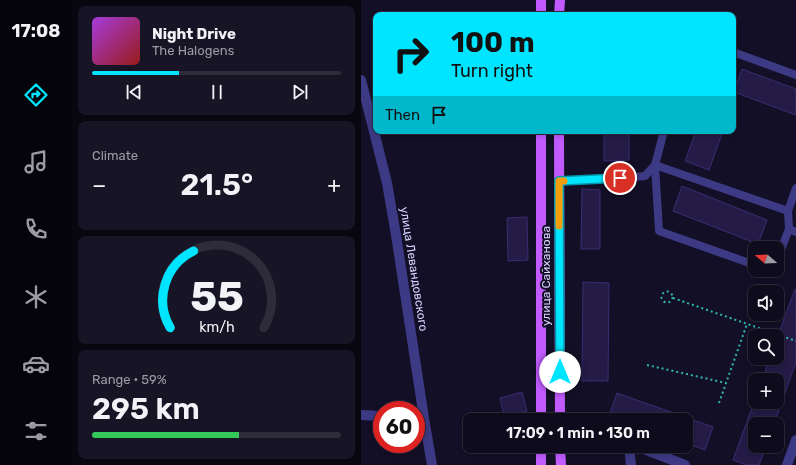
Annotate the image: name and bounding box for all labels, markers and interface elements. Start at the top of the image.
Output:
text: 17:08 [12,20,60,42]
text: Night Drive [152,25,236,43]
text: 100 m [451,26,535,59]
icon: right [385,28,437,80]
text: The Halogens [152,43,234,58]
text: Turn right [451,60,533,82]
icon: directions [22,81,50,109]
icon: previous [123,81,145,103]
icon: pause [206,81,228,103]
icon: next [289,81,311,103]
icon: arrive [428,104,450,126]
text: Then [385,106,420,124]
icon: music [22,148,50,176]
text: Climate [92,148,138,163]
pin [603,161,637,195]
text: 21.5° [180,167,253,203]
icon: arrive [609,167,631,189]
text: − [92,172,106,199]
text: + [327,172,341,199]
street label: улица Левандовского [397,206,431,332]
icon: phone [22,215,50,243]
street label: улица Сайханова [539,226,553,326]
north arrow [748,241,784,277]
map controls [748,241,784,453]
text: 55 [190,272,243,321]
icon: climate [22,283,50,311]
button: sound [748,285,784,321]
text: km/h [199,318,234,335]
button: search [748,329,784,365]
icon: car [22,350,50,378]
position arrow [539,351,581,393]
text: Range · 59% [92,372,167,387]
button: + [748,373,784,409]
text: 295 km [92,391,200,427]
speed limit sign: 60 [373,401,425,453]
icon: filters [22,417,50,445]
button: − [748,417,784,453]
text: 17:09 · 1 min · 130 m [506,424,650,442]

